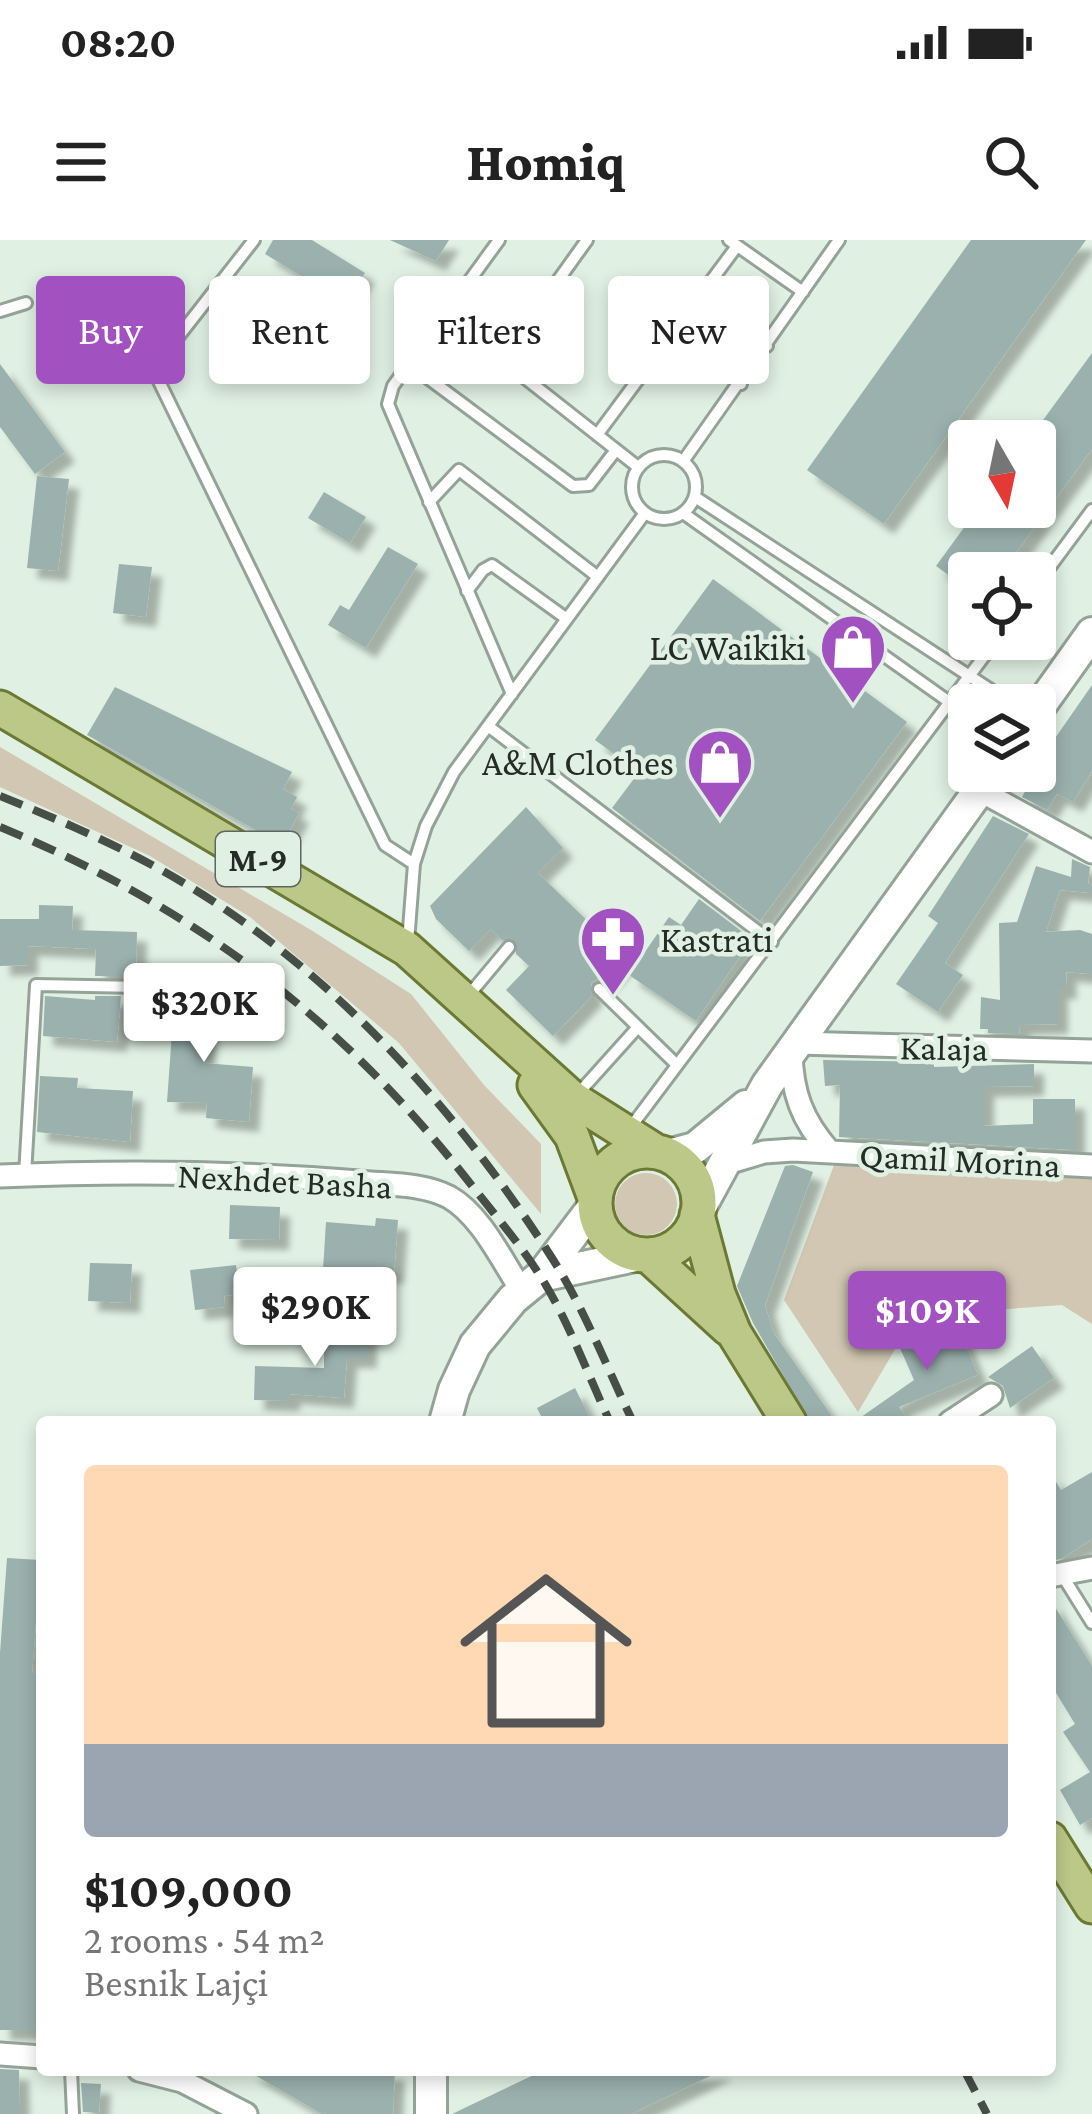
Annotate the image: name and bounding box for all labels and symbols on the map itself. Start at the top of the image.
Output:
north arrow [948,420,1056,528]
shop icon: LC Waikiki [818,612,888,706]
place label: LC Waikiki [649,628,806,668]
shop icon: A&M Clothes [685,727,755,821]
place label: A&M Clothes [482,743,674,783]
road number: M-9 [216,832,300,886]
pharmacy icon: Kastrati [578,904,648,998]
place label: Kastrati [660,920,773,960]
pin: $320K [120,963,288,1065]
street label: Kalaja [899,1027,989,1069]
street label: Qamil Morina [858,1135,1062,1185]
street label: Nexhdet Basha [177,1155,393,1207]
pin: $290K [231,1267,399,1369]
pin: $109K [843,1271,1011,1373]

